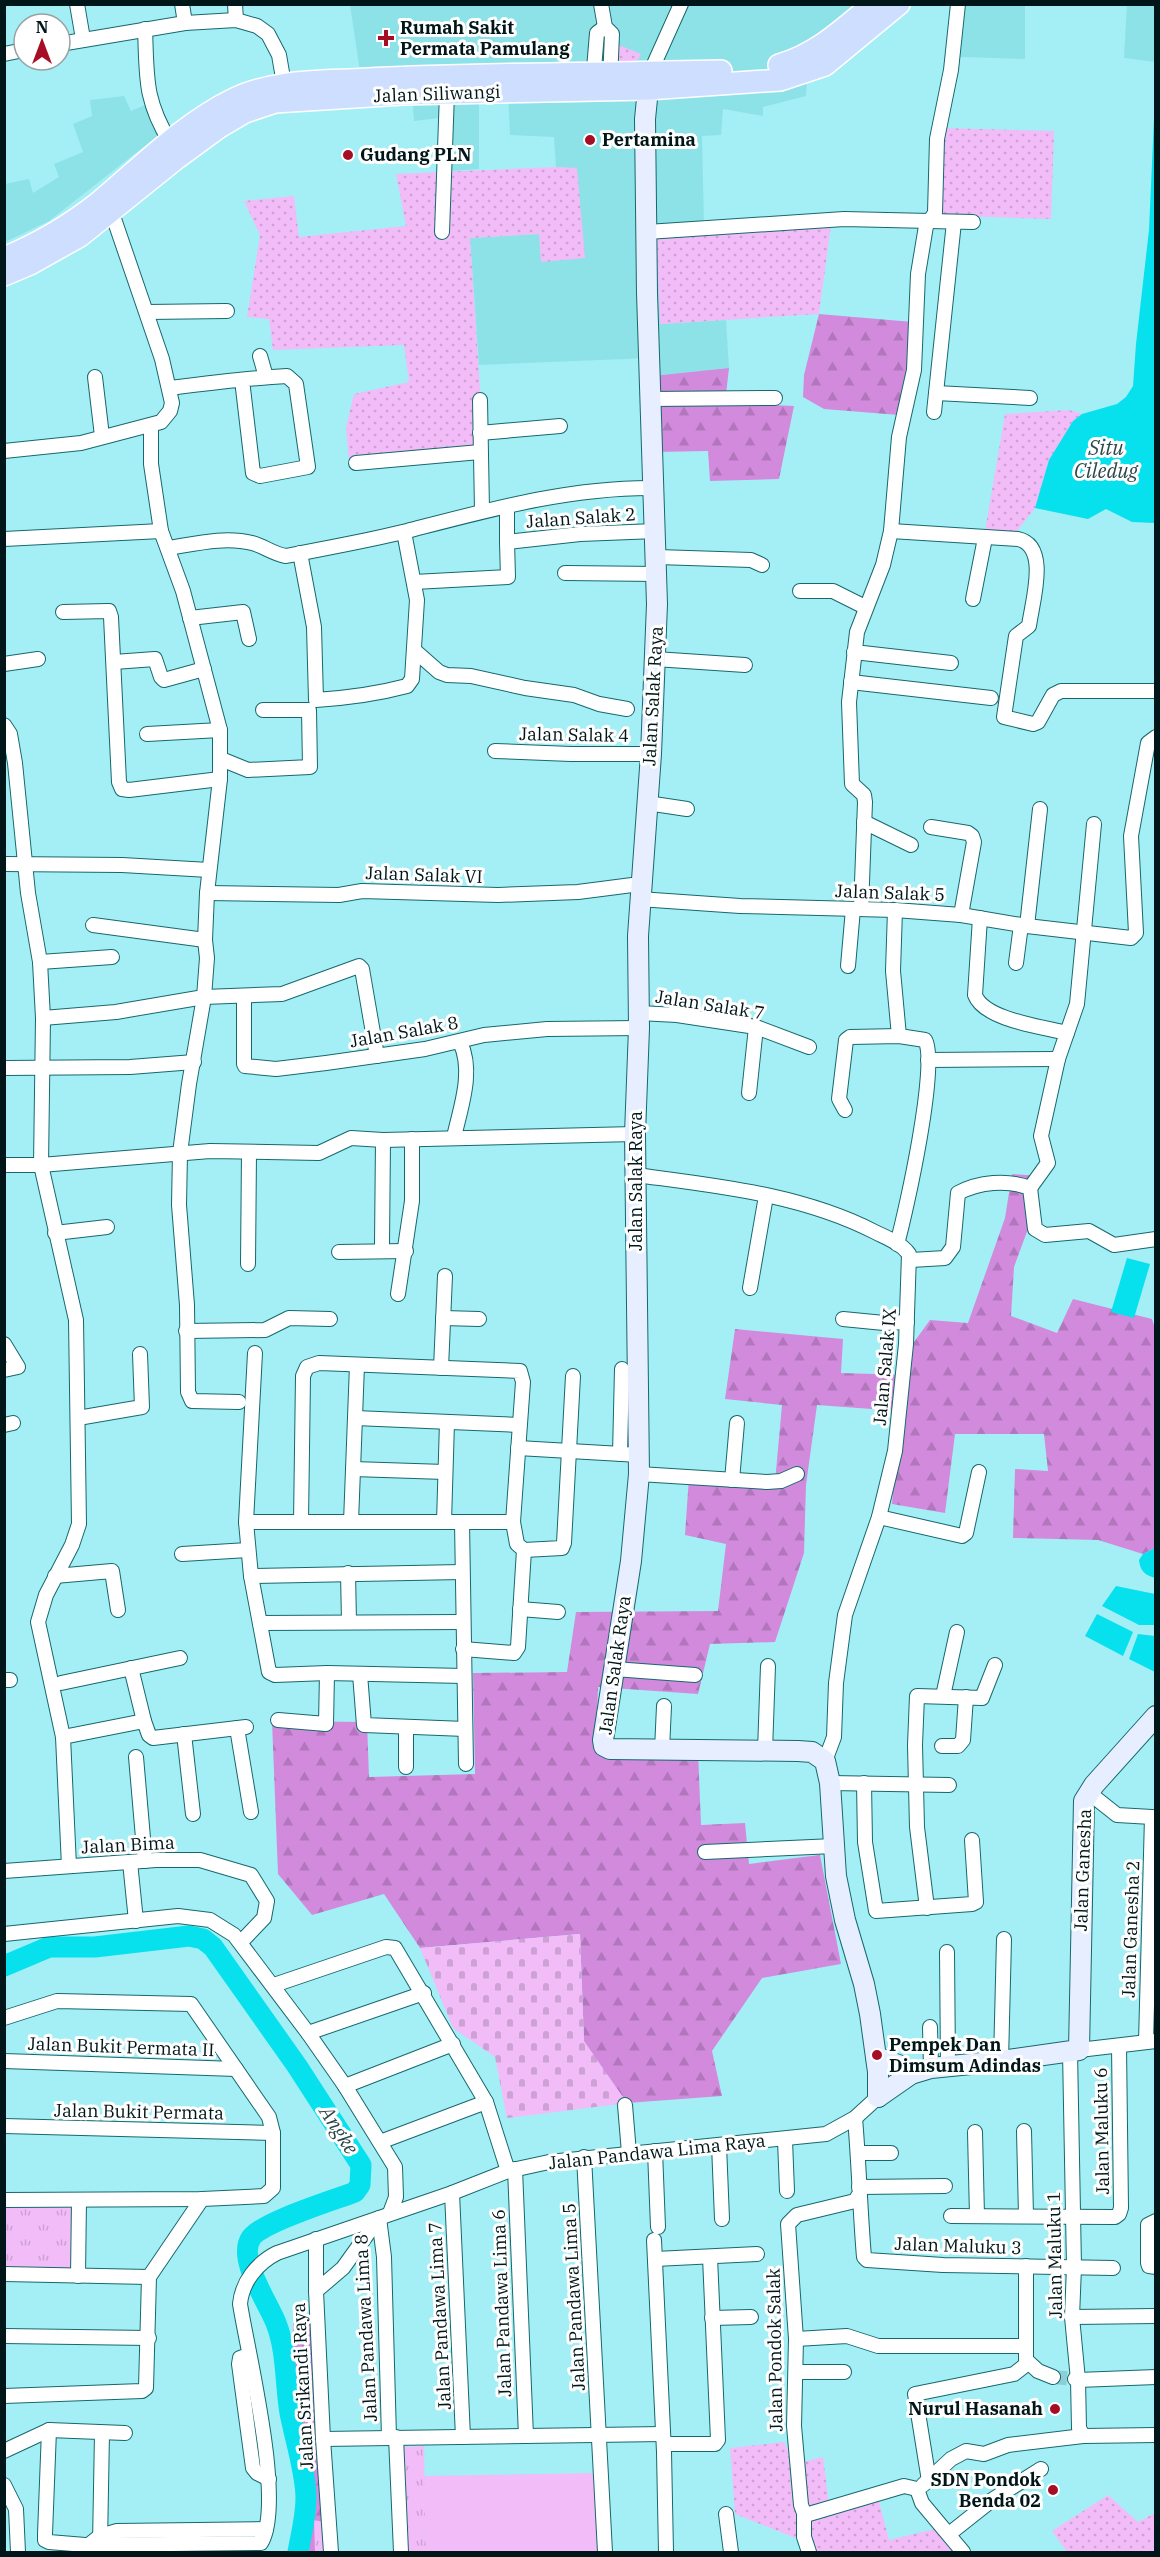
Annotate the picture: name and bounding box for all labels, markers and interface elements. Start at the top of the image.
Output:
north arrow [12,12,72,72]
place label: Rumah Sakit Permata Pamulang [400,16,570,60]
text: N [36,17,48,37]
marker: Rumah Sakit Permata Pamulang [377,29,395,47]
street label: Jalan Siliwangi [373,80,501,107]
place label: Pertamina [602,128,696,151]
marker: Pertamina [583,133,597,147]
place label: Gudang PLN [360,143,471,166]
marker: Gudang PLN [341,148,355,162]
water label: Situ Ciledug [1074,434,1138,484]
street label: Jalan Salak 2 [525,502,637,533]
street label: Jalan Salak Raya [637,625,668,767]
street label: Jalan Salak 4 [519,722,629,747]
street label: Jalan Salak VI [365,861,483,888]
street label: Jalan Salak 5 [835,879,945,906]
street label: Jalan Salak 7 [654,985,766,1024]
street label: Jalan Salak 8 [348,1011,460,1052]
street label: Jalan Salak Raya [624,1111,647,1251]
street label: Jalan Salak IX [868,1307,901,1426]
street label: Jalan Salak Raya [593,1594,636,1736]
street label: Jalan Ganesha [1069,1808,1096,1932]
street label: Jalan Bima [81,1831,175,1858]
street label: Jalan Ganesha 2 [1117,1860,1144,1998]
street label: Jalan Bukit Permata II [27,2032,215,2061]
place label: Pempek Dan Dimsum Adindas [889,2033,1041,2077]
marker: Pempek Dan Dimsum Adindas [870,2048,884,2062]
street label: Jalan Maluku 6 [1089,2067,1114,2195]
water label: Angke [313,2098,365,2159]
street label: Jalan Bukit Permata [54,2099,224,2124]
street label: Jalan Pandawa Lima Raya [547,2129,767,2174]
street label: Jalan Maluku 1 [1042,2191,1067,2319]
street label: Jalan Pandawa Lima 5 [557,2203,590,2391]
street label: Jalan Pandawa Lima 6 [487,2209,516,2397]
street label: Jalan Pandawa Lima 7 [423,2222,456,2410]
street label: Jalan Maluku 3 [894,2232,1022,2259]
street label: Jalan Pandawa Lima 8 [349,2234,382,2422]
street label: Jalan Pondok Salak [762,2268,787,2432]
street label: Jalan Srikandi Raya [287,2302,318,2470]
place label: Nurul Hasanah [908,2397,1043,2420]
marker: Nurul Hasanah [1048,2402,1062,2416]
place label: SDN Pondok Benda 02 [930,2468,1042,2512]
marker: SDN Pondok Benda 02 [1046,2483,1060,2497]

